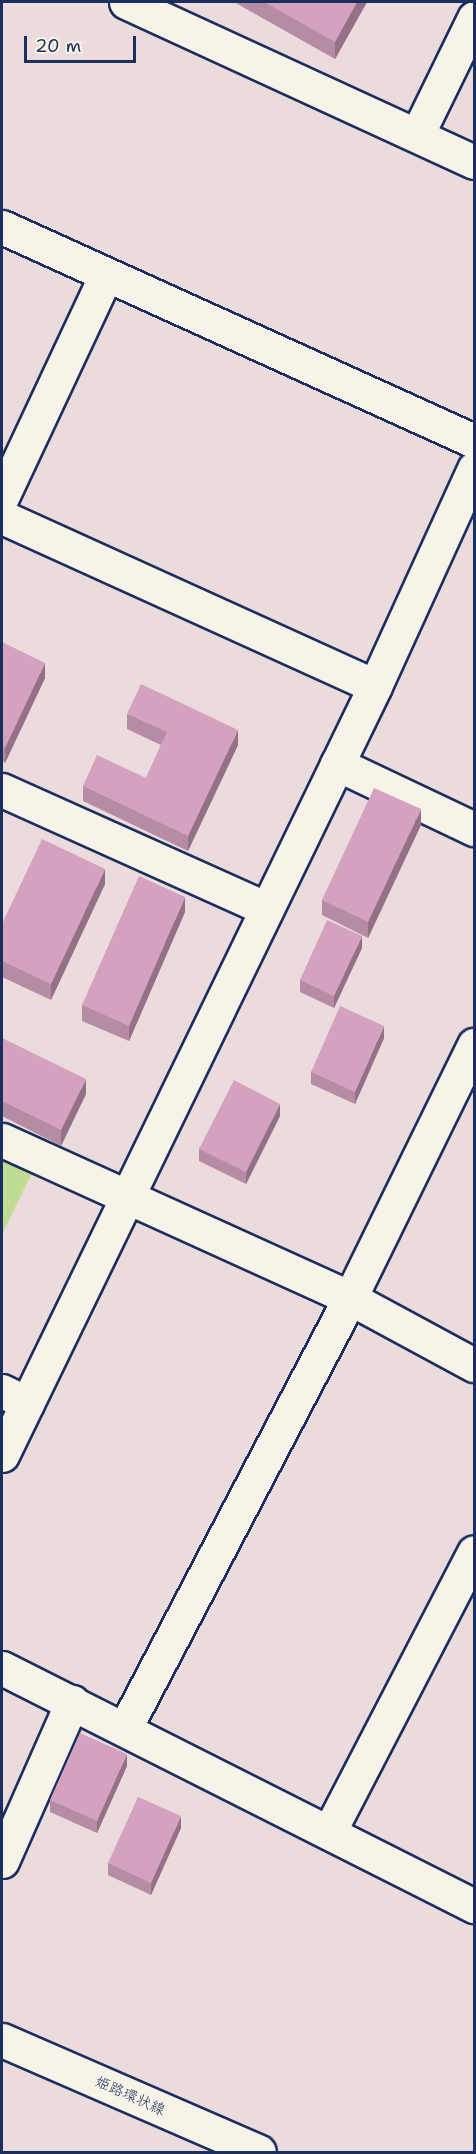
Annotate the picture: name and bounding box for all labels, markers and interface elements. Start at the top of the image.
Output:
scale bar [27,24,140,62]
text: 20 m [35,34,81,58]
street label: 姫路環状線 [92,2073,168,2119]

